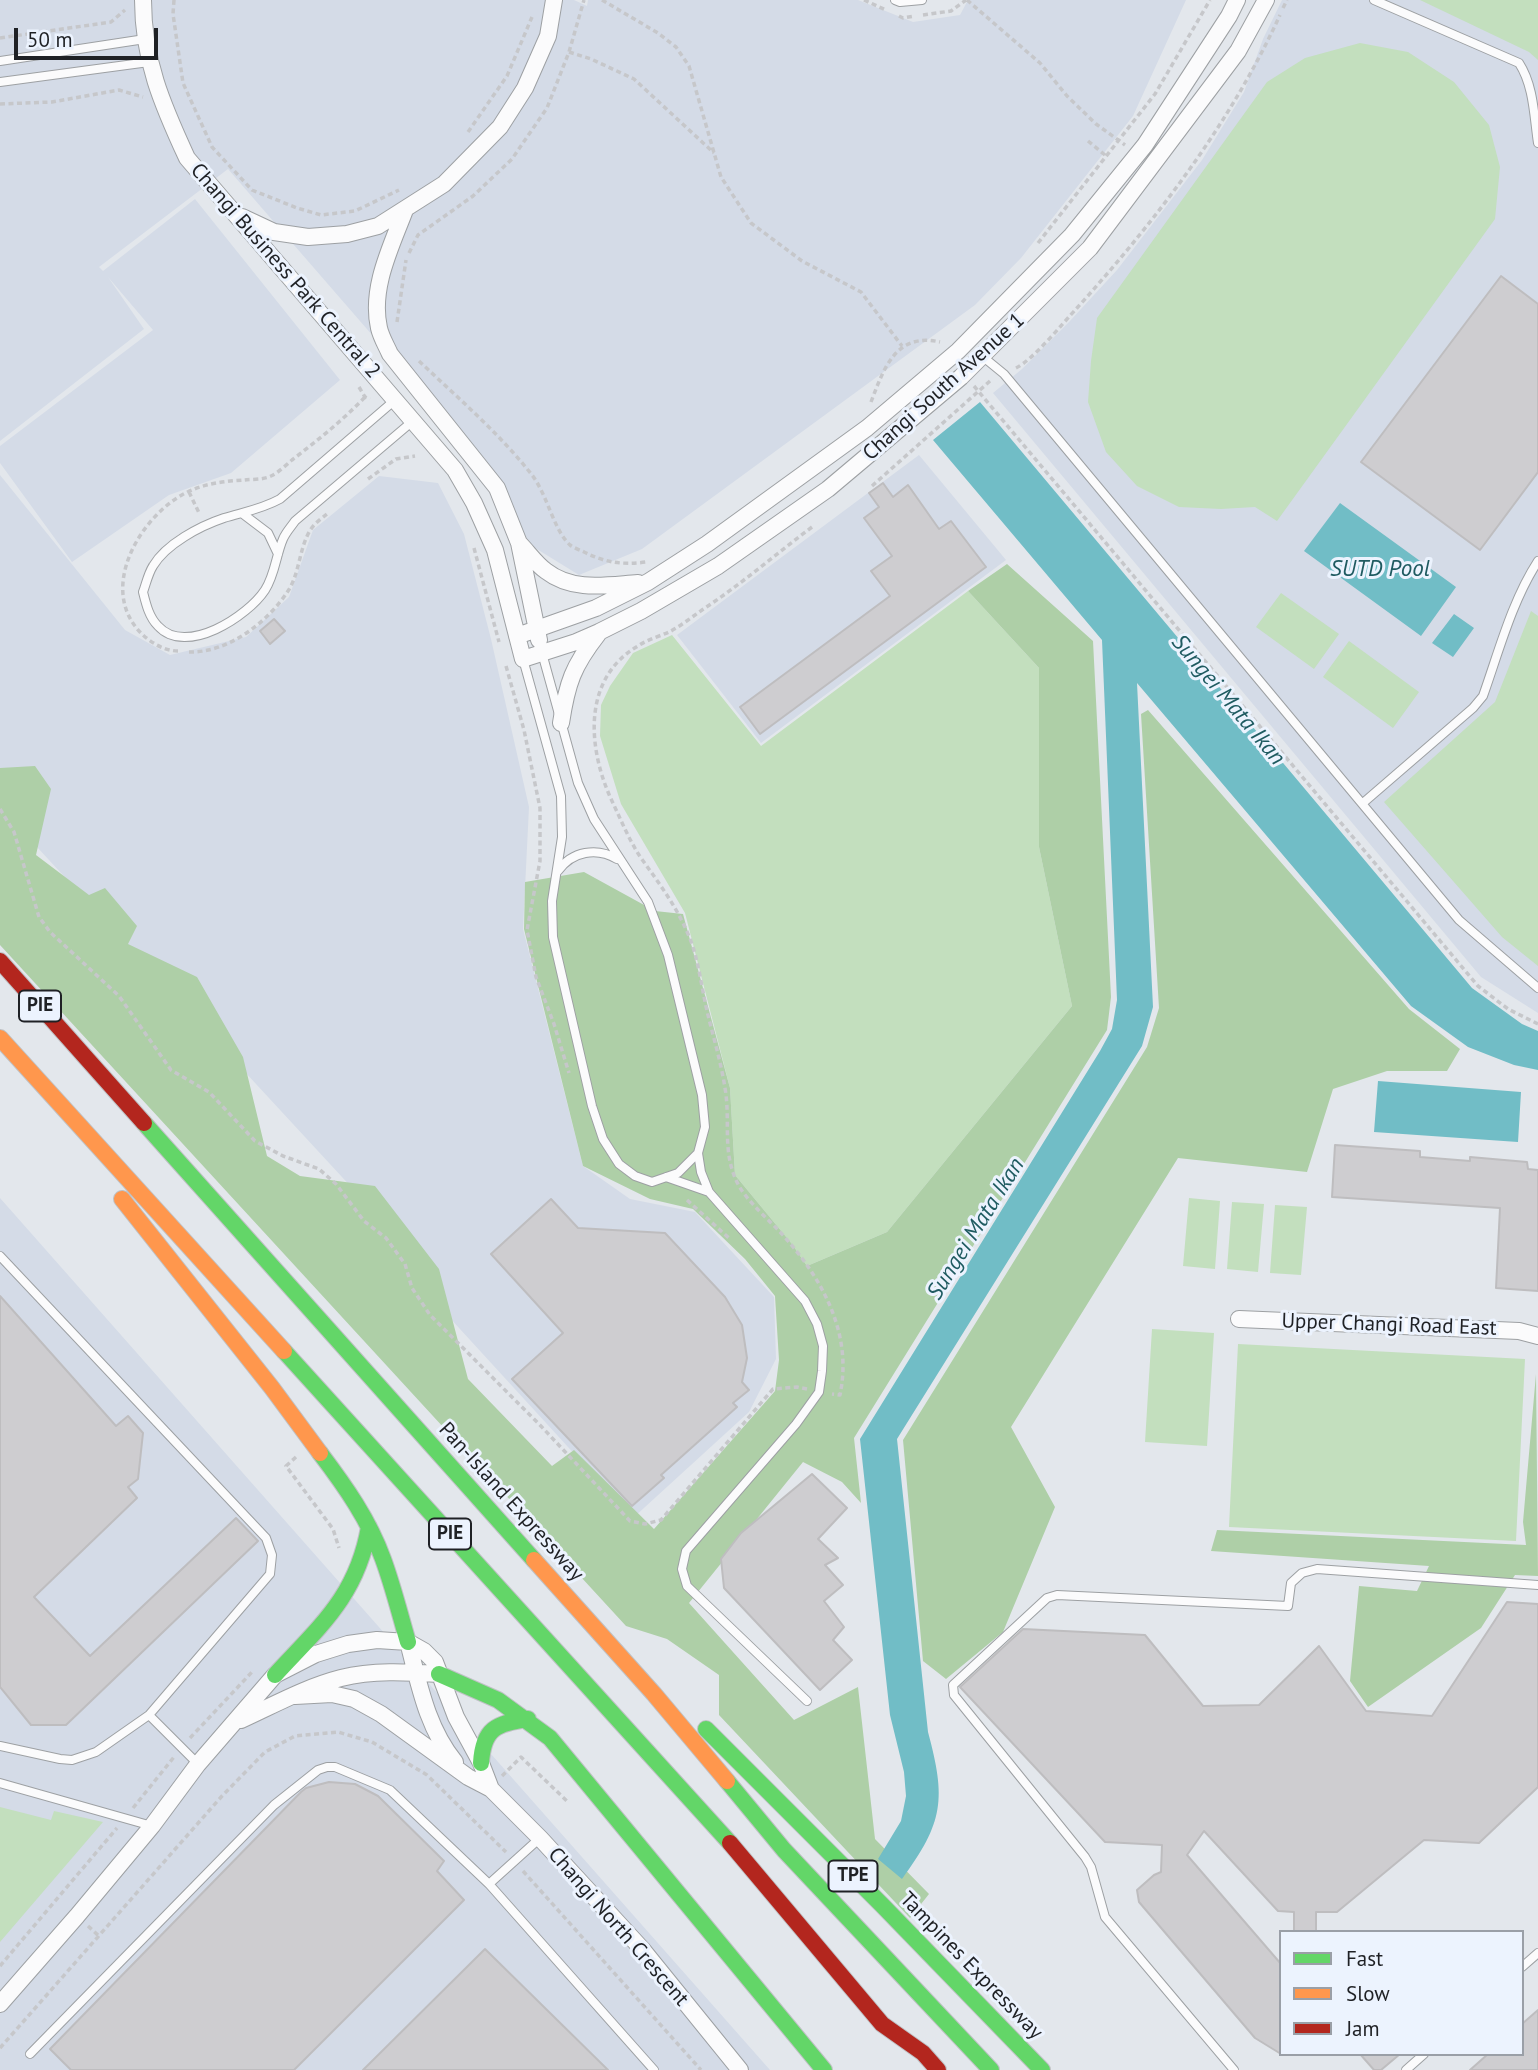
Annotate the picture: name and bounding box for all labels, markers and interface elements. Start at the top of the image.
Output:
scale bar [18,14,161,58]
text: 50 m [27,26,73,53]
street label: Changi Business Park Central 2 [185,158,385,384]
street label: Changi South Avenue 1 [858,308,1030,466]
water label: SUTD Pool [1330,555,1430,583]
water label: Sungei Mata Ikan [1165,629,1291,771]
road number: PIE [19,990,61,1022]
water label: Sungei Mata Ikan [921,1153,1031,1305]
street label: Upper Changi Road East [1281,1309,1497,1341]
street label: Pan-Island Expressway [433,1417,589,1587]
road number: PIE [429,1518,471,1550]
street label: Changi North Crescent [542,1843,694,2011]
road number: TPE [828,1860,878,1892]
street label: Tampines Expressway [894,1887,1048,2045]
legend [1279,1930,1524,2056]
text: Fast [1346,1945,1383,1972]
text: Slow [1346,1980,1390,2007]
text: Jam [1346,2015,1380,2042]

